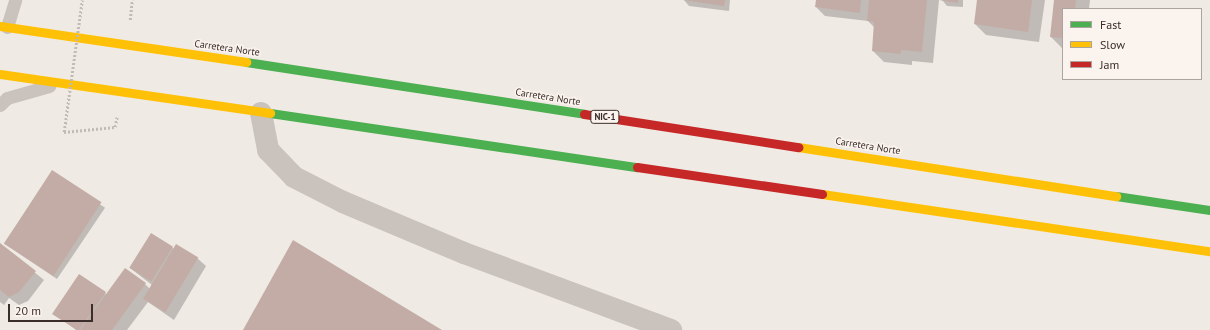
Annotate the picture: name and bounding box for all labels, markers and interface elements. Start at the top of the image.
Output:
legend [1062,8,1202,80]
text: Fast [1100,17,1121,32]
street label: Carretera Norte [194,37,260,59]
text: Slow [1100,37,1125,52]
text: Jam [1100,57,1119,72]
street label: Carretera Norte [515,86,581,108]
road number: NIC-1 [590,110,620,124]
street label: Carretera Norte [835,135,901,157]
scale bar [10,296,95,322]
text: 20 m [15,303,41,318]

